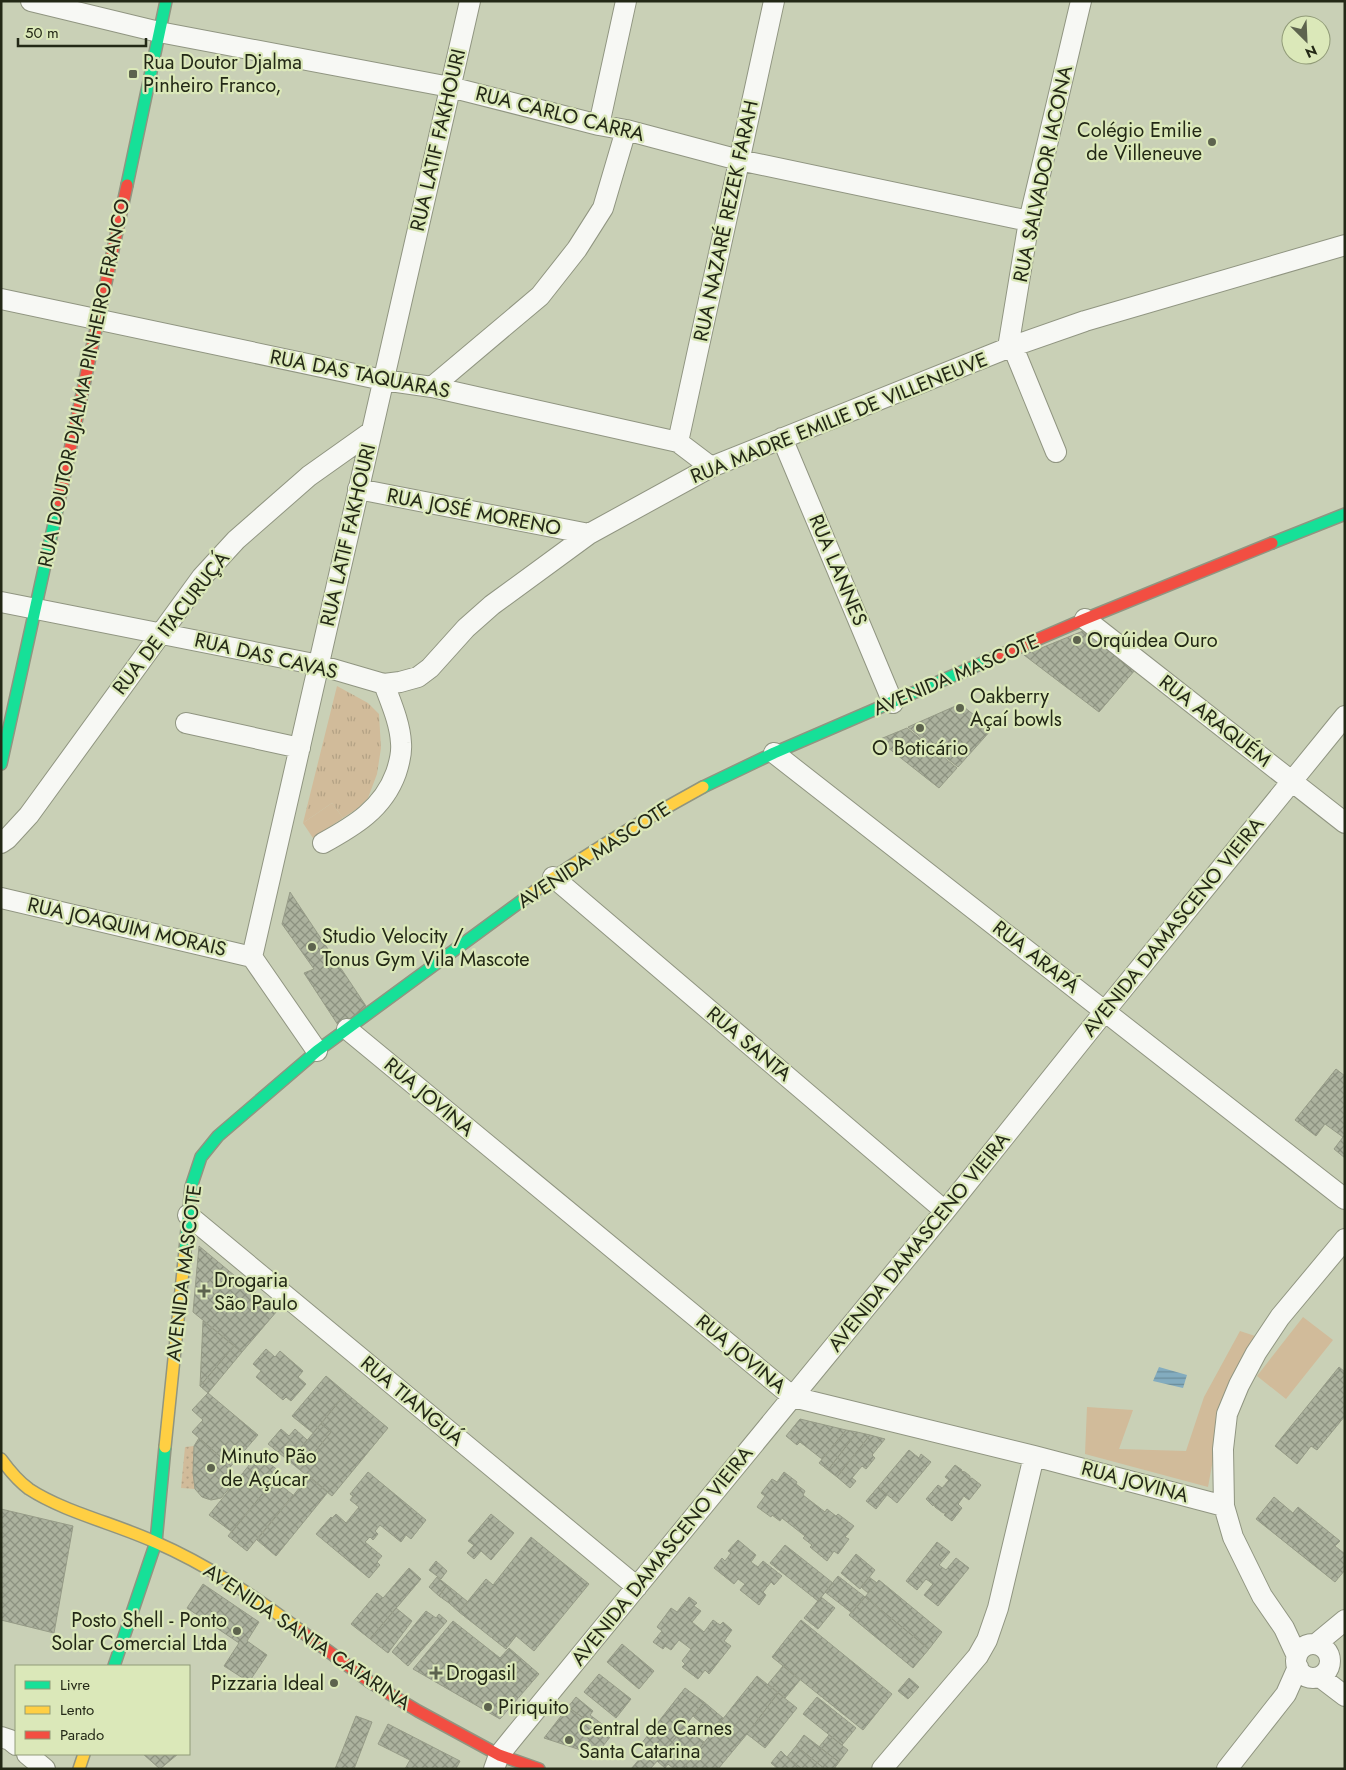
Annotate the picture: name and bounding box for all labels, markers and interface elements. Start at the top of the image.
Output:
scale bar [18,15,145,47]
north arrow [1281,15,1331,65]
text: 50 m [25,22,59,44]
text: N [1302,40,1320,63]
street label: RUA LATIF FAKHOURI [403,46,473,234]
place label: Rua Doutor Djalma Pinheiro Franco, [143,48,302,100]
street label: RUA SALVADOR IACONA [1006,62,1080,285]
marker: Rua Doutor Djalma Pinheiro Franco, [127,68,139,80]
street label: RUA CARLO CARRA [473,79,648,149]
street label: RUA NAZARÉ REZEK FARAH [686,98,766,344]
place label: Colégio Emilie de Villeneuve [1077,116,1202,168]
marker: Colégio Emilie de Villeneuve [1206,136,1218,148]
street label: RUA DOUTOR DJALMA PINHEIRO FRANCO [31,196,137,570]
street label: RUA DAS TAQUARAS [267,342,453,406]
street label: RUA MADRE EMILIE DE VILLENEUVE [686,345,992,491]
street label: RUA LATIF FAKHOURI [313,441,383,629]
street label: RUA JOSÉ MORENO [384,481,564,543]
street label: RUA LANNES [801,510,875,630]
street label: RUA DE ITACURUÇÁ [106,544,237,701]
street label: RUA DAS CAVAS [192,625,340,687]
place label: Orqúidea Ouro [1087,626,1218,655]
street label: AVENIDA MASCOTE [869,627,1043,723]
marker: Orqúidea Ouro [1071,634,1083,646]
street label: RUA ARAQUÉM [1153,668,1277,774]
place label: Oakberry Açaí bowls [970,682,1062,734]
marker: Oakberry Açaí bowls [954,702,966,714]
marker: O Boticário [914,722,926,734]
place label: O Boticário [872,734,968,763]
street label: AVENIDA MASCOTE [512,794,676,916]
street label: AVENIDA DAMASCENO VIEIRA [1075,810,1271,1043]
street label: RUA JOAQUIM MORAIS [25,890,229,964]
street label: RUA ARAPÁ [986,914,1086,1001]
place label: Studio Velocity / Tonus Gym Vila Mascote [322,922,530,974]
marker: Studio Velocity / Tonus Gym Vila Mascote [306,941,318,953]
street label: RUA SANTA [700,1000,798,1089]
street label: RUA JOVINA [378,1051,481,1144]
street label: AVENIDA DAMASCENO VIEIRA [821,1125,1017,1358]
street label: AVENIDA MASCOTE [159,1183,209,1363]
place label: Drogaria São Paulo [214,1266,298,1318]
marker: Drogaria São Paulo [198,1285,210,1297]
street label: RUA JOVINA [690,1308,793,1401]
street label: RUA TIANGUÁ [354,1349,471,1453]
street label: AVENIDA DAMASCENO VIEIRA [564,1439,760,1672]
place label: Minuto Pão de Açúcar [221,1442,317,1494]
street label: RUA JOVINA [1078,1454,1193,1510]
marker: Minuto Pão de Açúcar [205,1462,217,1474]
street label: AVENIDA SANTA CATARINA [197,1557,417,1718]
place label: Posto Shell - Ponto Solar Comercial Ltda [51,1606,227,1658]
marker: Posto Shell - Ponto Solar Comercial Ltda [231,1625,243,1637]
place label: Drogasil [446,1659,516,1688]
legend [15,1665,190,1755]
marker: Drogasil [430,1667,442,1679]
place label: Pizzaria Ideal [211,1669,324,1698]
text: Livre [60,1674,90,1696]
marker: Pizzaria Ideal [328,1677,340,1689]
place label: Piriquito [498,1693,569,1722]
text: Lento [60,1699,94,1721]
marker: Piriquito [482,1701,494,1713]
place label: Central de Carnes Santa Catarina [579,1714,732,1766]
text: Parado [60,1724,104,1746]
marker: Central de Carnes Santa Catarina [563,1734,575,1746]

